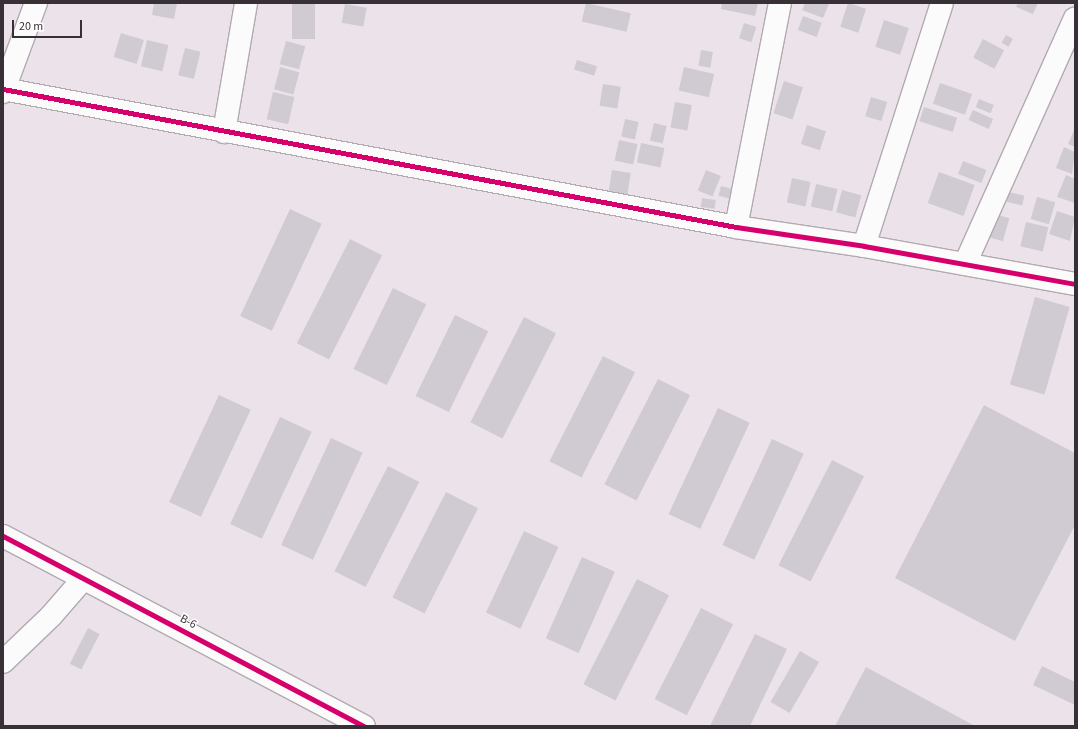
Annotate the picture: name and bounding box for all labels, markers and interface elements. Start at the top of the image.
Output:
scale bar [14,12,84,38]
text: 20 m [19,18,43,35]
street label: B-6 [177,612,199,632]

